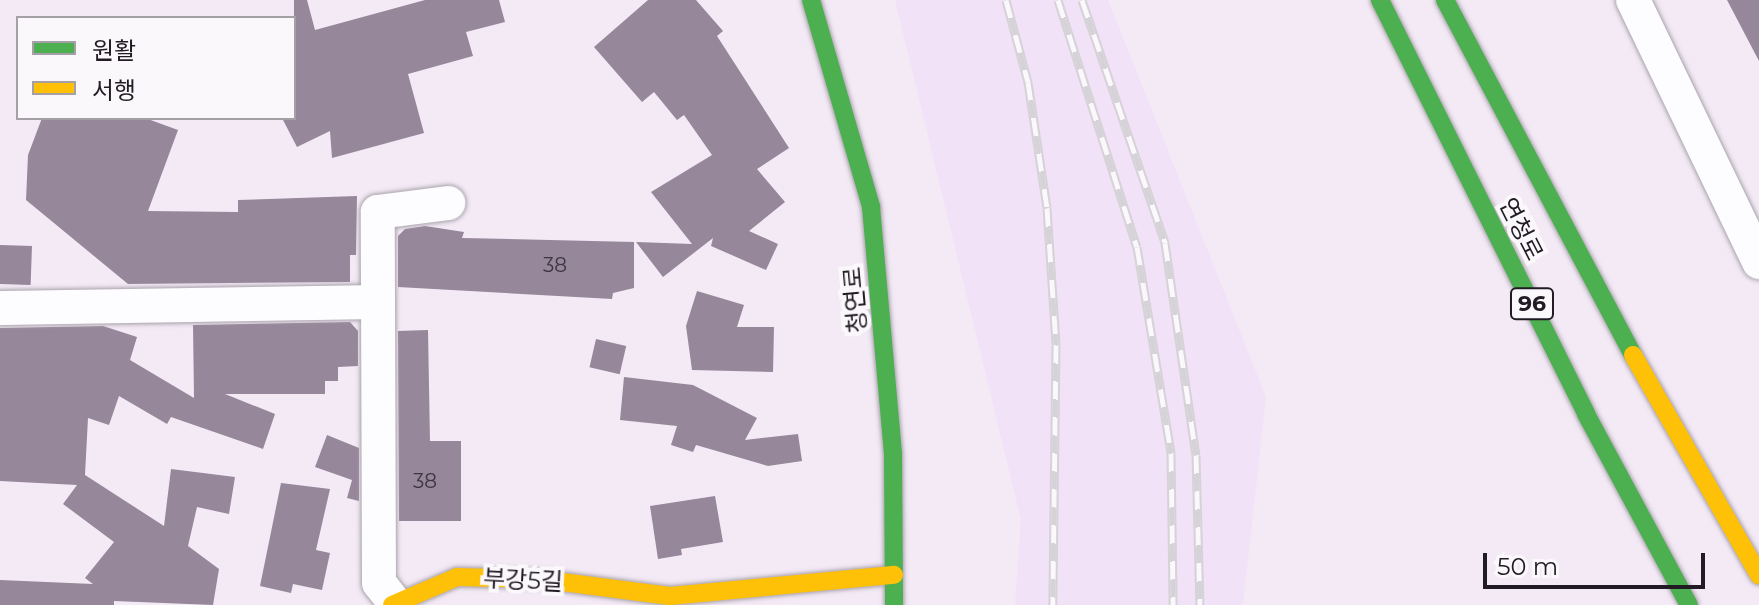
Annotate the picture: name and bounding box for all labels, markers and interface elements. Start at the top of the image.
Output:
legend [16,16,296,120]
text: 원활 [92,36,136,65]
text: 서행 [92,76,136,105]
street label: 연청로 [1493,193,1549,265]
house number: 38 [543,253,567,277]
street label: 청연로 [838,266,872,334]
road number: 96 [1508,286,1556,322]
house number: 38 [413,469,437,493]
scale bar [1487,537,1709,587]
text: 50 m [1497,552,1558,581]
street label: 부강5길 [482,564,564,596]

